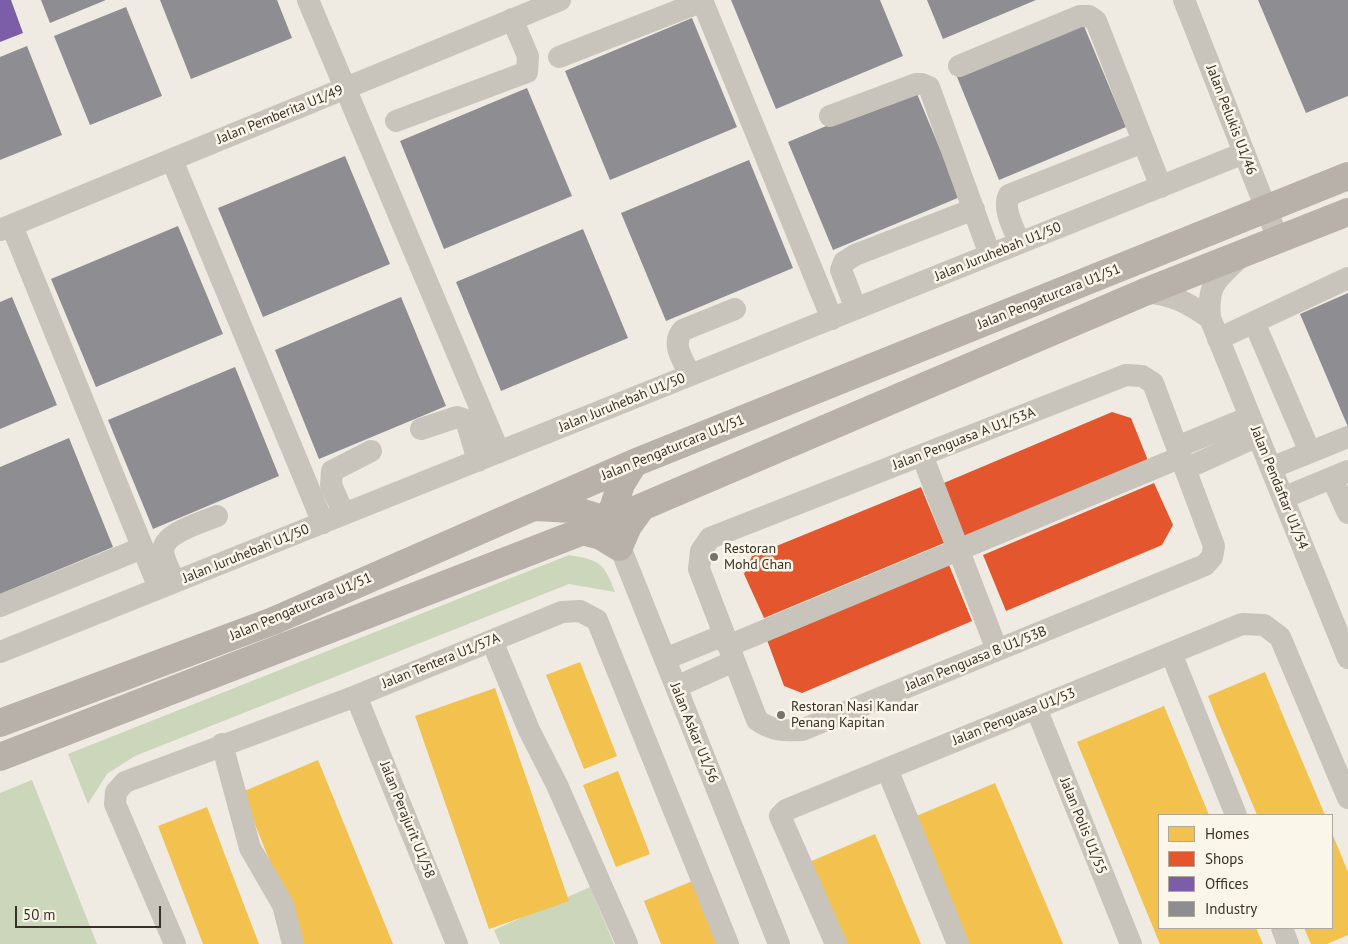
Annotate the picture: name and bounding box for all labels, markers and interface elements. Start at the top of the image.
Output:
street label: Jalan Pelukis U1/46 [1202,63,1260,177]
street label: Jalan Pemberita U1/49 [214,82,346,148]
street label: Jalan Juruhebah U1/50 [932,219,1064,285]
street label: Jalan Pengaturcara U1/51 [975,261,1123,333]
street label: Jalan Juruhebah U1/50 [556,370,688,436]
street label: Jalan Penguasa A U1/53A [890,404,1038,474]
street label: Jalan Pengaturcara U1/51 [599,412,747,484]
street label: Jalan Pendaftar U1/54 [1247,424,1311,552]
street label: Jalan Juruhebah U1/50 [180,521,312,587]
place label: Restoran Mohd Chan [724,541,792,574]
marker: Restoran Mohd Chan [708,551,720,563]
street label: Jalan Pengaturcara U1/51 [227,569,375,645]
street label: Jalan Penguasa B U1/53B [903,623,1049,695]
street label: Jalan Tentera U1/57A [380,630,502,692]
street label: Jalan Askar U1/56 [666,680,722,786]
street label: Jalan Penguasa U1/53 [950,685,1078,749]
place label: Restoran Nasi Kandar Penang Kapitan [791,699,919,732]
marker: Restoran Nasi Kandar Penang Kapitan [775,709,787,721]
street label: Jalan Perajurit U1/58 [376,759,438,881]
street label: Jalan Polis U1/55 [1056,775,1110,877]
legend [1158,814,1333,929]
text: Homes [1205,824,1249,843]
text: Shops [1205,849,1244,868]
text: Offices [1205,874,1249,893]
scale bar [18,896,164,928]
text: Industry [1205,899,1257,918]
text: 50 m [23,905,56,924]

